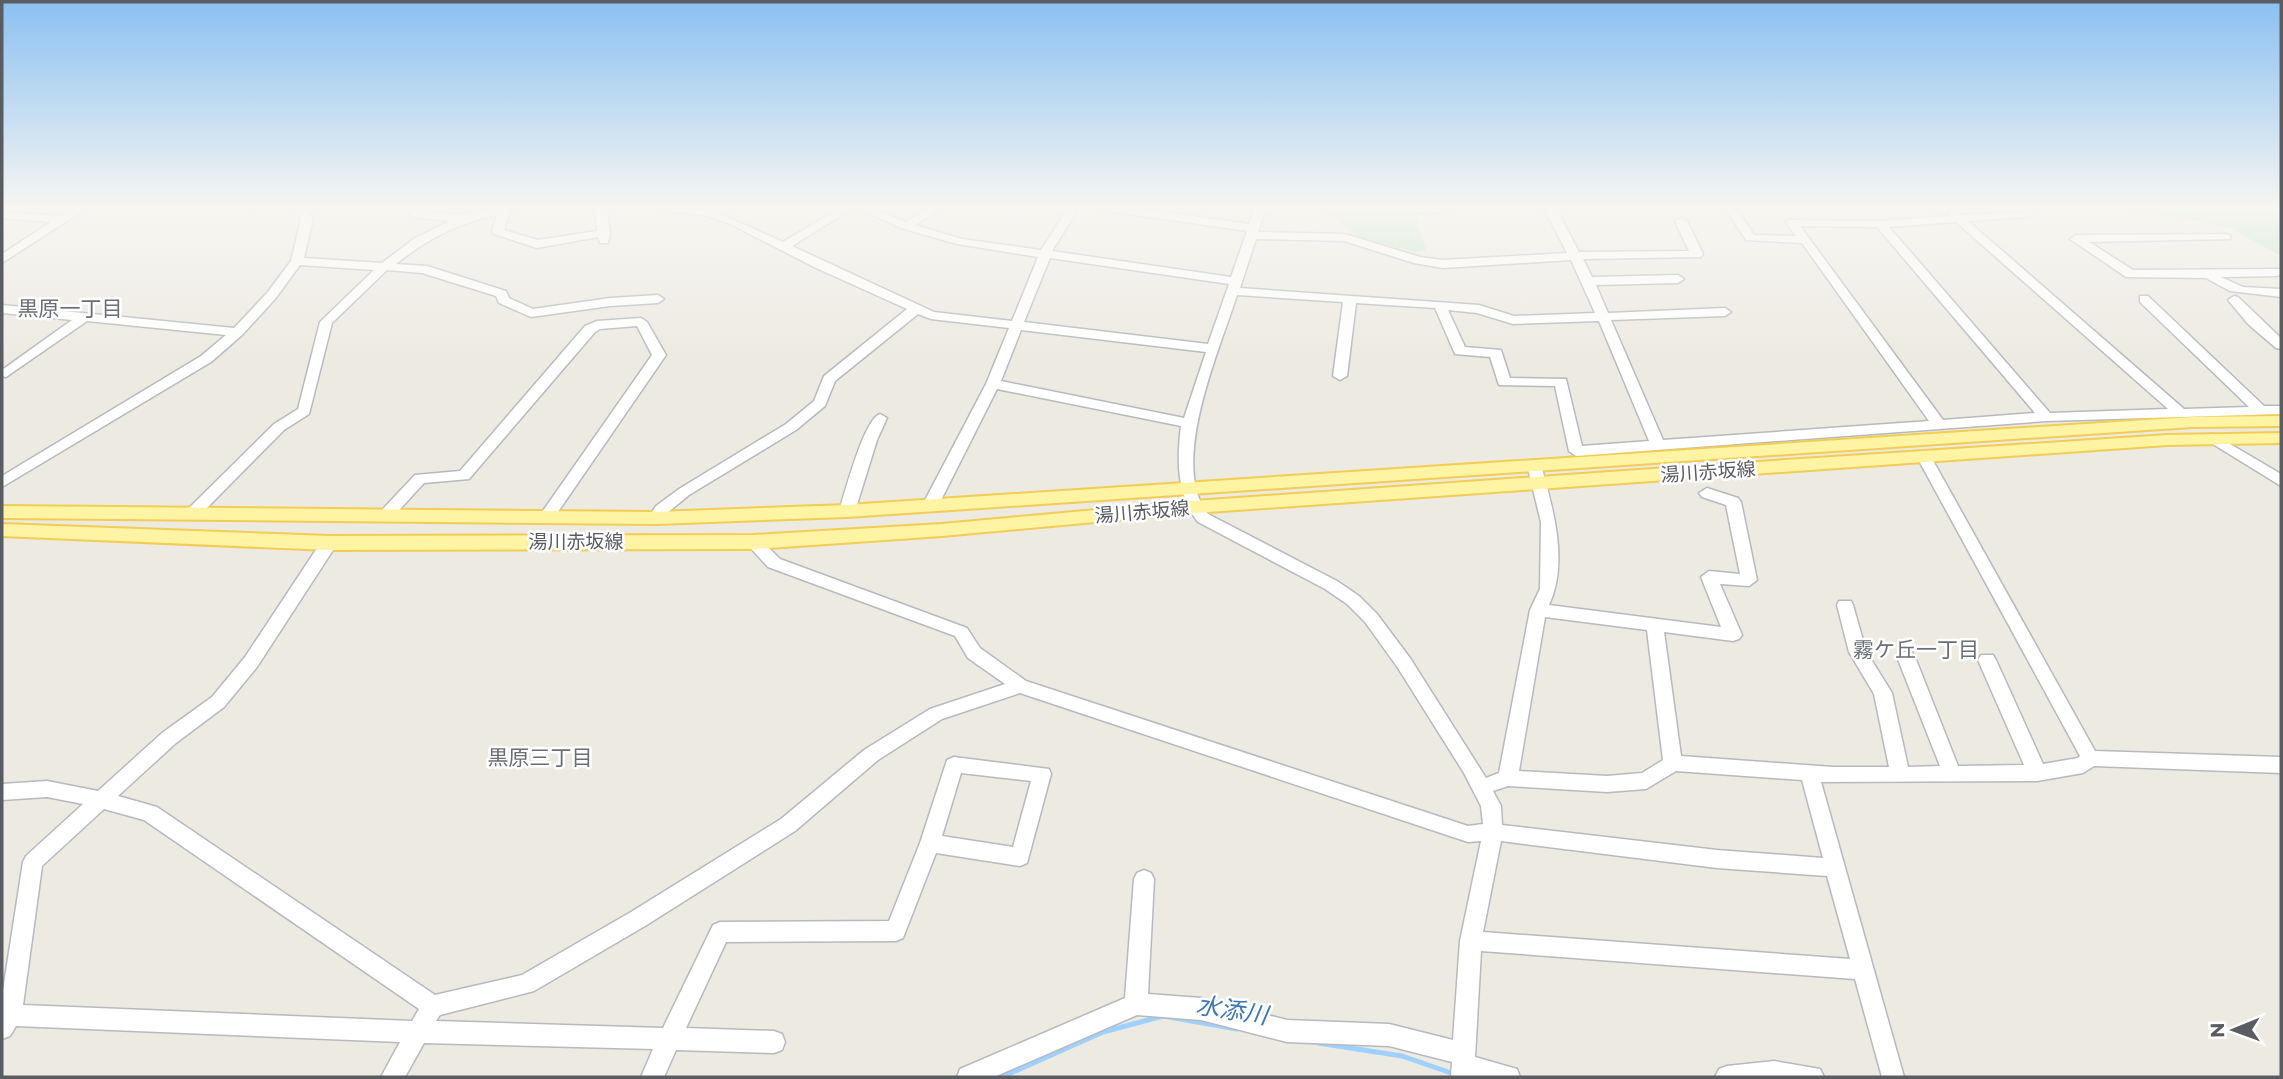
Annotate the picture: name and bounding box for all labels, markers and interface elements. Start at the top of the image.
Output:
district label: 黒原一丁目 [18,296,123,321]
street label: 湯川赤坂線 [1660,457,1756,487]
street label: 湯川赤坂線 [1094,496,1190,528]
street label: 湯川赤坂線 [528,530,624,553]
district label: 霧ケ丘一丁目 [1853,637,1979,662]
district label: 黒原三丁目 [488,745,593,770]
water label: 水添川 [1194,990,1273,1030]
north arrow [2199,995,2269,1065]
text: N [2206,1022,2229,1038]

